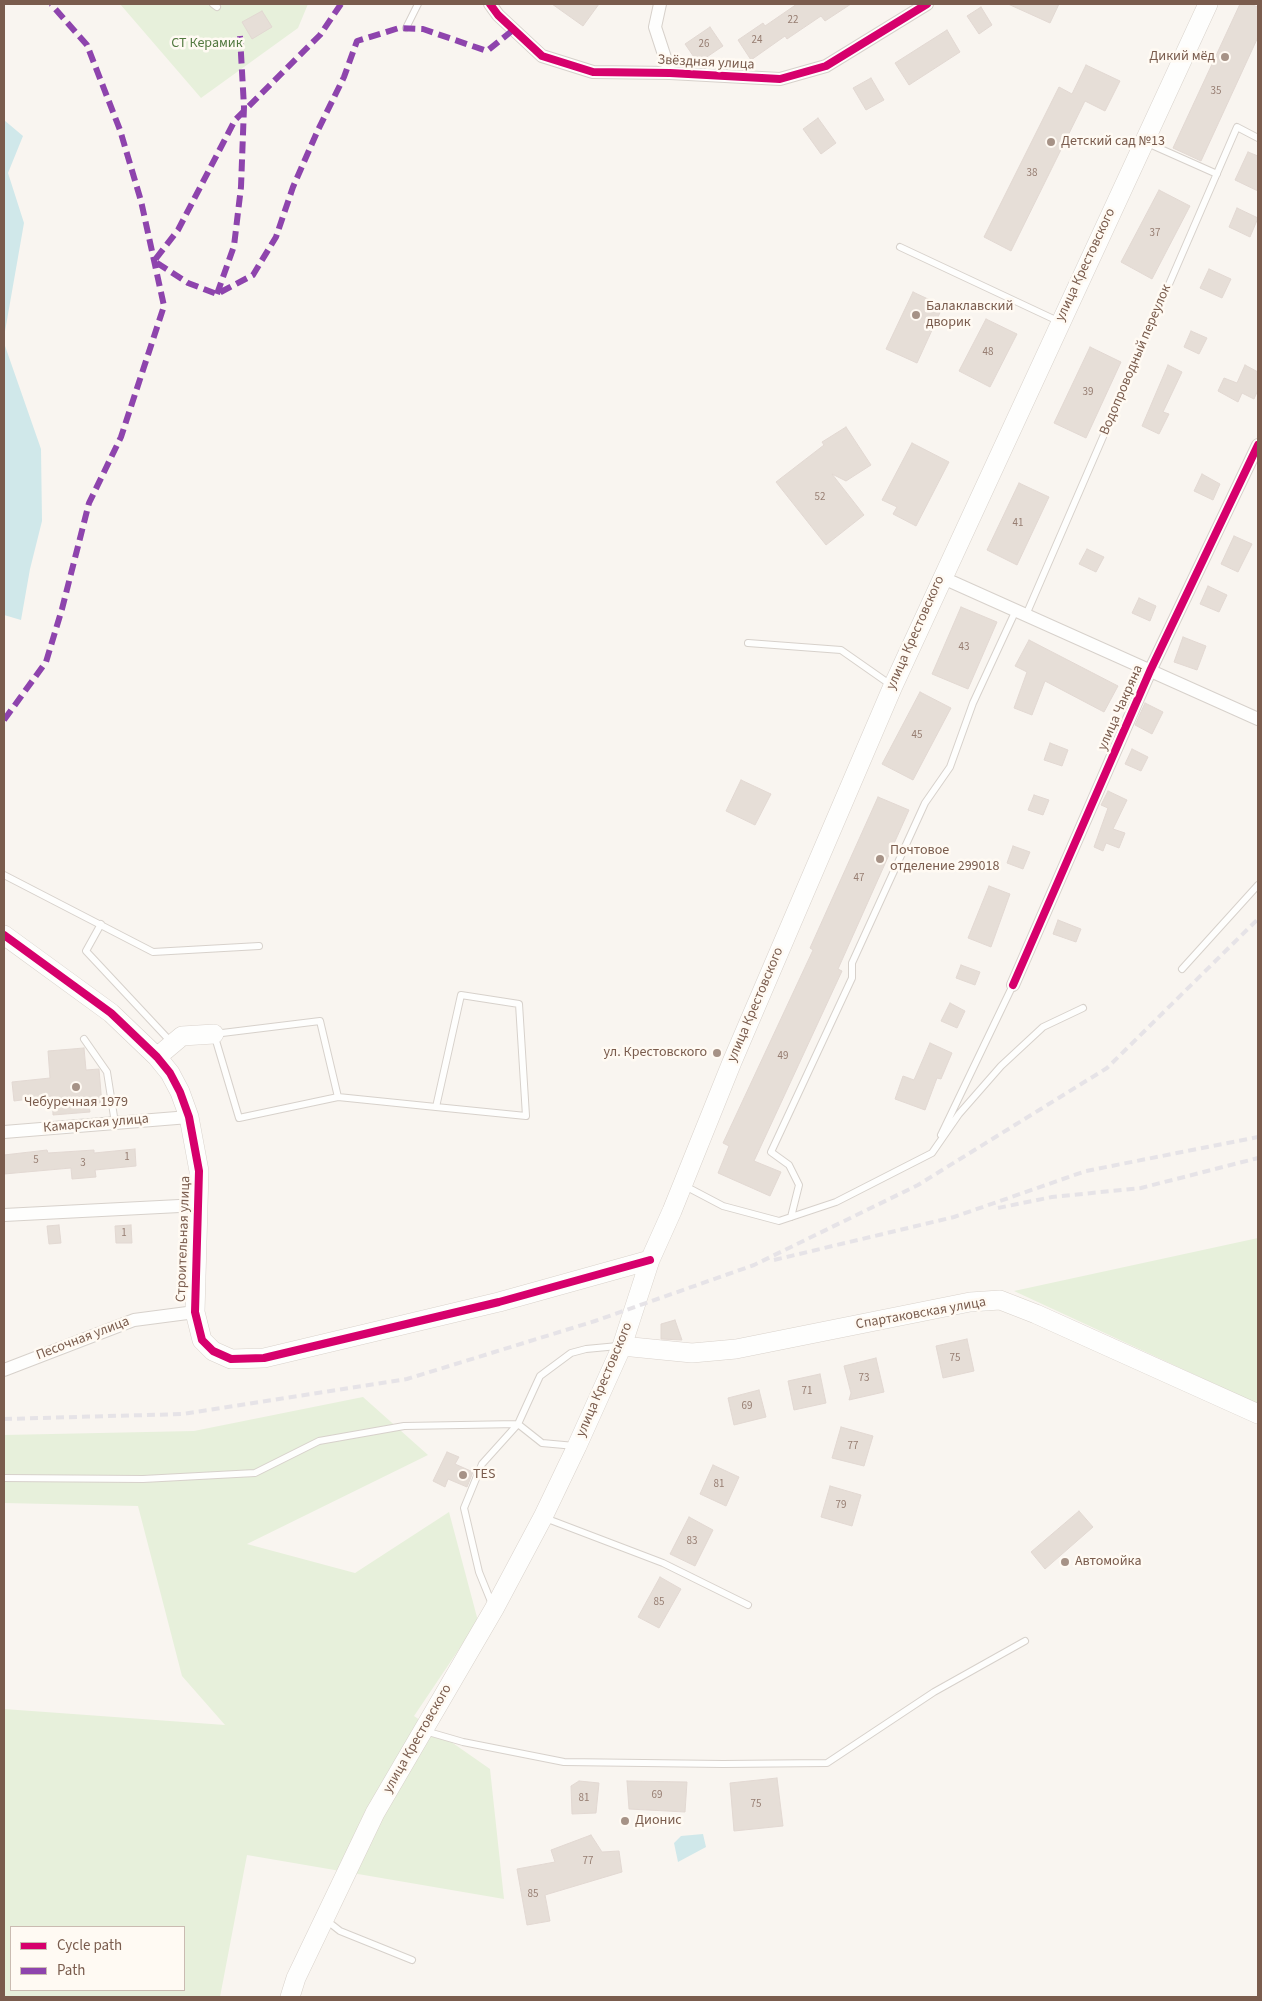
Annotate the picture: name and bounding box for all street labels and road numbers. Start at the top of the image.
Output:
street label: Звёздная улица [657,52,755,74]
street label: улица Крестовского [1052,206,1120,324]
street label: Водопроводный переулок [1097,282,1175,438]
street label: улица Крестовского [883,573,949,693]
street label: улица Чакряна [1095,663,1147,753]
street label: улица Крестовского [724,945,788,1065]
street label: Камарская улица [43,1111,149,1137]
street label: Строительная улица [173,1176,195,1302]
street label: Спартаковская улица [855,1294,987,1334]
street label: Песочная улица [34,1314,132,1364]
street label: улица Крестовского [573,1320,637,1440]
street label: улица Крестовского [380,1682,456,1796]

